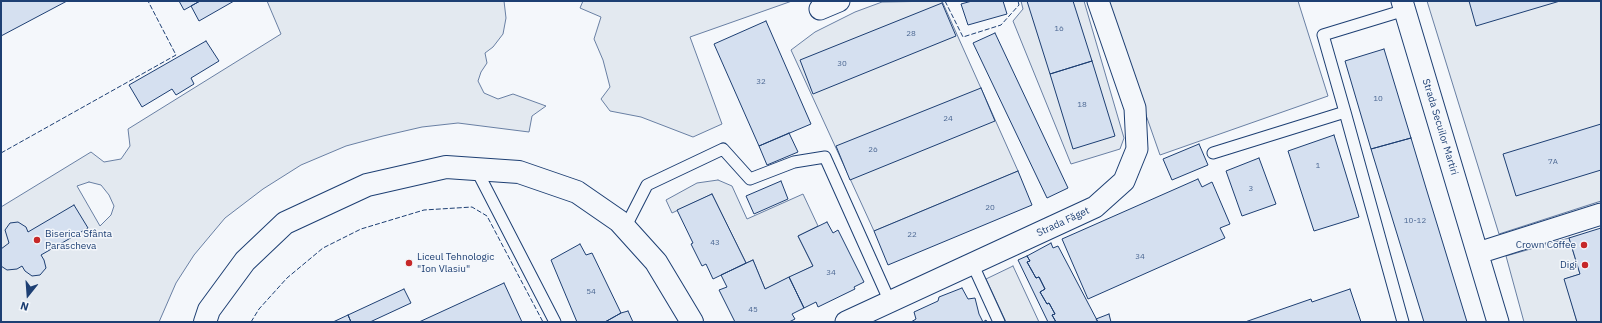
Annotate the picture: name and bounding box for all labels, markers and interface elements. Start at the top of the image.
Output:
house number: 16 [1054,24,1064,34]
house number: 28 [906,29,916,39]
house number: 30 [837,59,847,69]
house number: 32 [756,77,766,87]
street label: Strada Secuilor Martiri [1420,77,1460,177]
house number: 10 [1373,94,1383,104]
house number: 18 [1077,100,1087,110]
house number: 24 [943,114,953,124]
house number: 26 [868,145,878,155]
house number: 7A [1548,157,1558,167]
house number: 1 [1316,161,1320,171]
house number: 3 [1249,184,1253,194]
house number: 20 [985,203,995,213]
street label: Strada Făget [1035,205,1091,239]
house number: 10-12 [1404,216,1426,226]
place label: Biserica Sfânta Parascheva [45,228,112,252]
house number: 22 [907,230,917,240]
marker: Biserica Sfânta Parascheva [32,235,42,245]
house number: 43 [710,238,720,248]
place label: Crown Coffee [1516,239,1576,251]
marker: Crown Coffee [1579,240,1589,250]
place label: Liceul Tehnologic "Ion Vlasiu" [417,251,494,274]
house number: 34 [1135,252,1145,262]
marker: Liceul Tehnologic "Ion Vlasiu" [404,258,414,268]
place label: Digi [1560,259,1577,271]
marker: Digi [1580,260,1590,270]
house number: 34 [826,268,836,278]
north arrow [8,275,48,315]
house number: 54 [586,287,596,297]
text: N [19,299,30,314]
house number: 45 [748,305,758,315]

